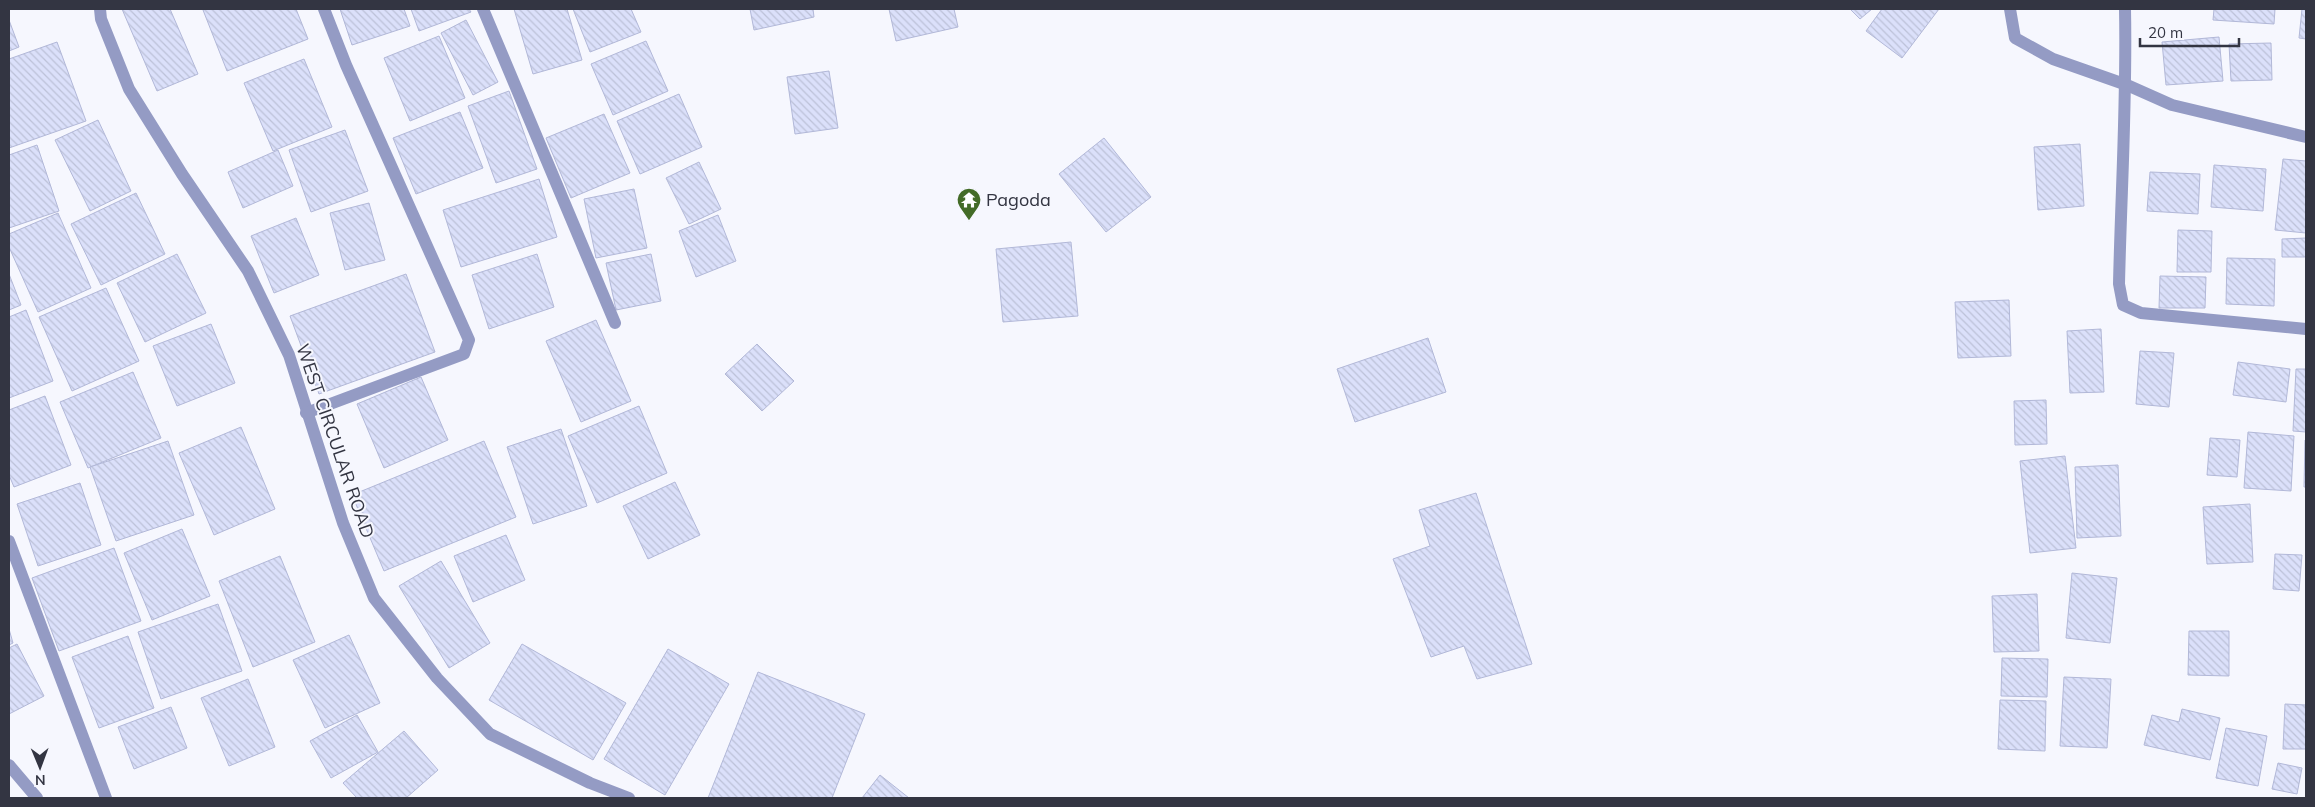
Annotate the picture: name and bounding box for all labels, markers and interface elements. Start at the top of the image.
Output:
scale bar [2140,15,2239,47]
text: 20 m [2148,23,2183,42]
temple icon: Pagoda [956,187,982,221]
place label: Pagoda [986,188,1051,211]
street label: WEST CIRCULAR ROAD [291,341,380,541]
north arrow [15,742,65,792]
text: N [35,771,46,789]

